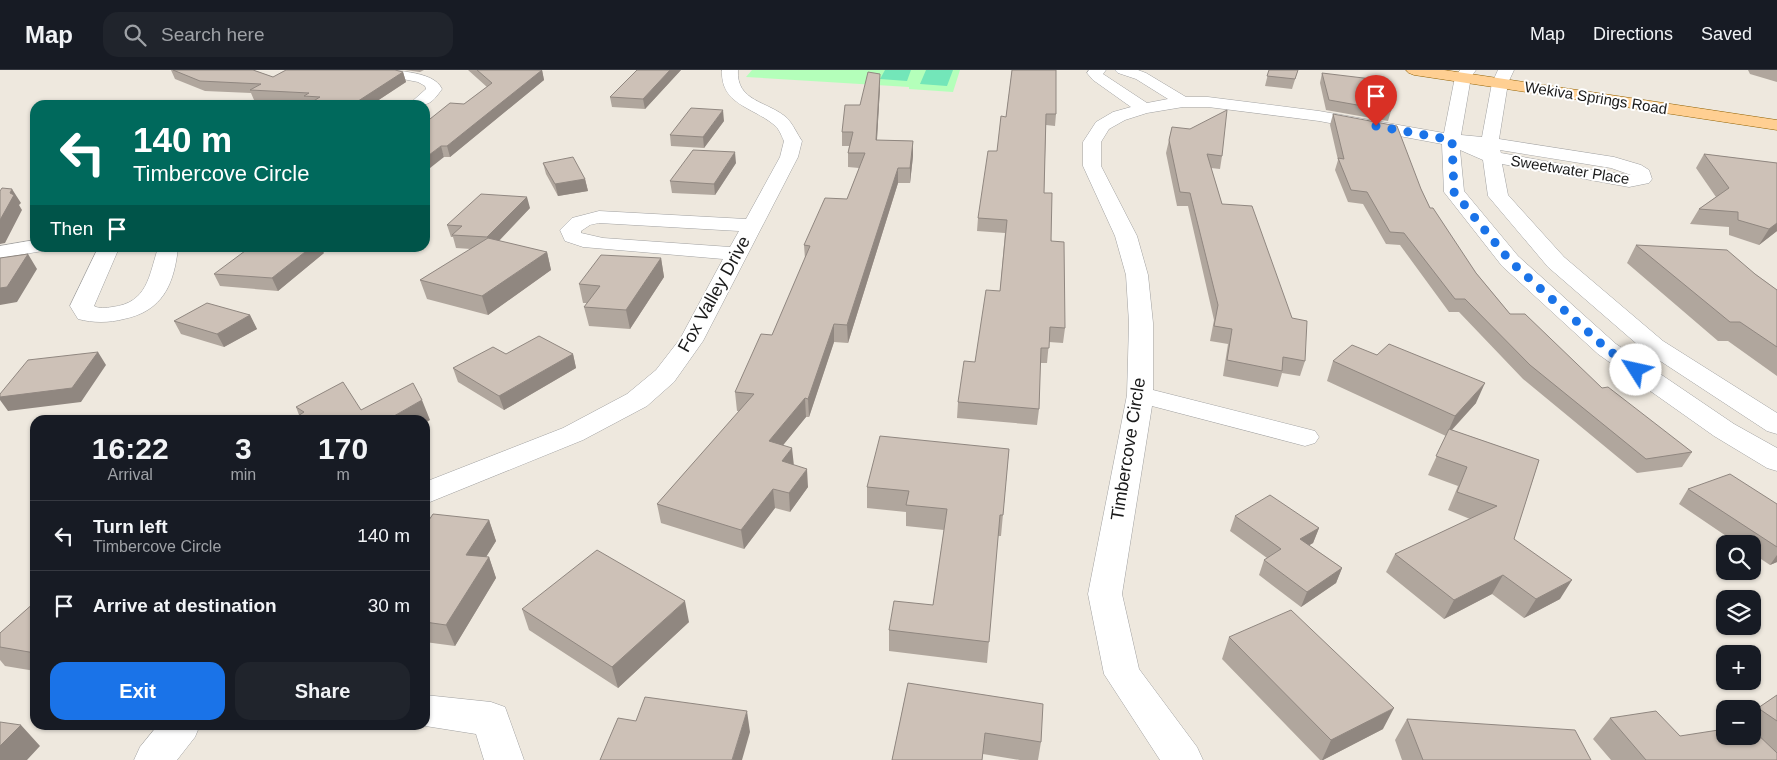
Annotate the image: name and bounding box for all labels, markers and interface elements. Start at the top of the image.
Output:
search box [103,12,453,57]
text: Map [25,21,73,48]
icon: search [121,21,149,49]
text: Search here [161,24,265,45]
text: Map [1530,24,1565,44]
text: Directions [1593,24,1673,44]
text: Saved [1701,24,1752,44]
pin [1355,75,1397,126]
street label: Wekiva Springs Road [1524,78,1669,117]
icon: arrive [1362,82,1390,110]
icon: left [50,120,115,185]
text: 140 m [133,120,232,159]
street label: Sweetwater Place [1509,152,1631,187]
text: Timbercove Circle [133,161,309,186]
icon: arrive [103,215,131,243]
text: Then [50,218,93,239]
street label: Fox Valley Drive [674,232,754,356]
position arrow [1609,343,1661,395]
street label: Timbercove Circle [1107,376,1149,522]
text: 16:22 [92,432,169,465]
text: 3 [235,432,252,465]
text: 170 [318,432,368,465]
text: Arrival [108,466,153,483]
text: min [230,466,256,483]
text: m [336,466,350,483]
text: Turn left [93,516,168,537]
icon: left [50,522,78,550]
text: 140 m [357,525,410,546]
map controls [1716,535,1761,745]
button: search [1716,535,1761,580]
text: Timbercove Circle [93,538,221,555]
button: layers [1716,590,1761,635]
icon: arrive [50,592,78,620]
text: Arrive at destination [93,595,277,616]
text: 30 m [368,595,410,616]
button: + [1716,645,1761,690]
button: Exit [50,662,225,720]
button: Share [235,662,410,720]
button: − [1716,700,1761,745]

